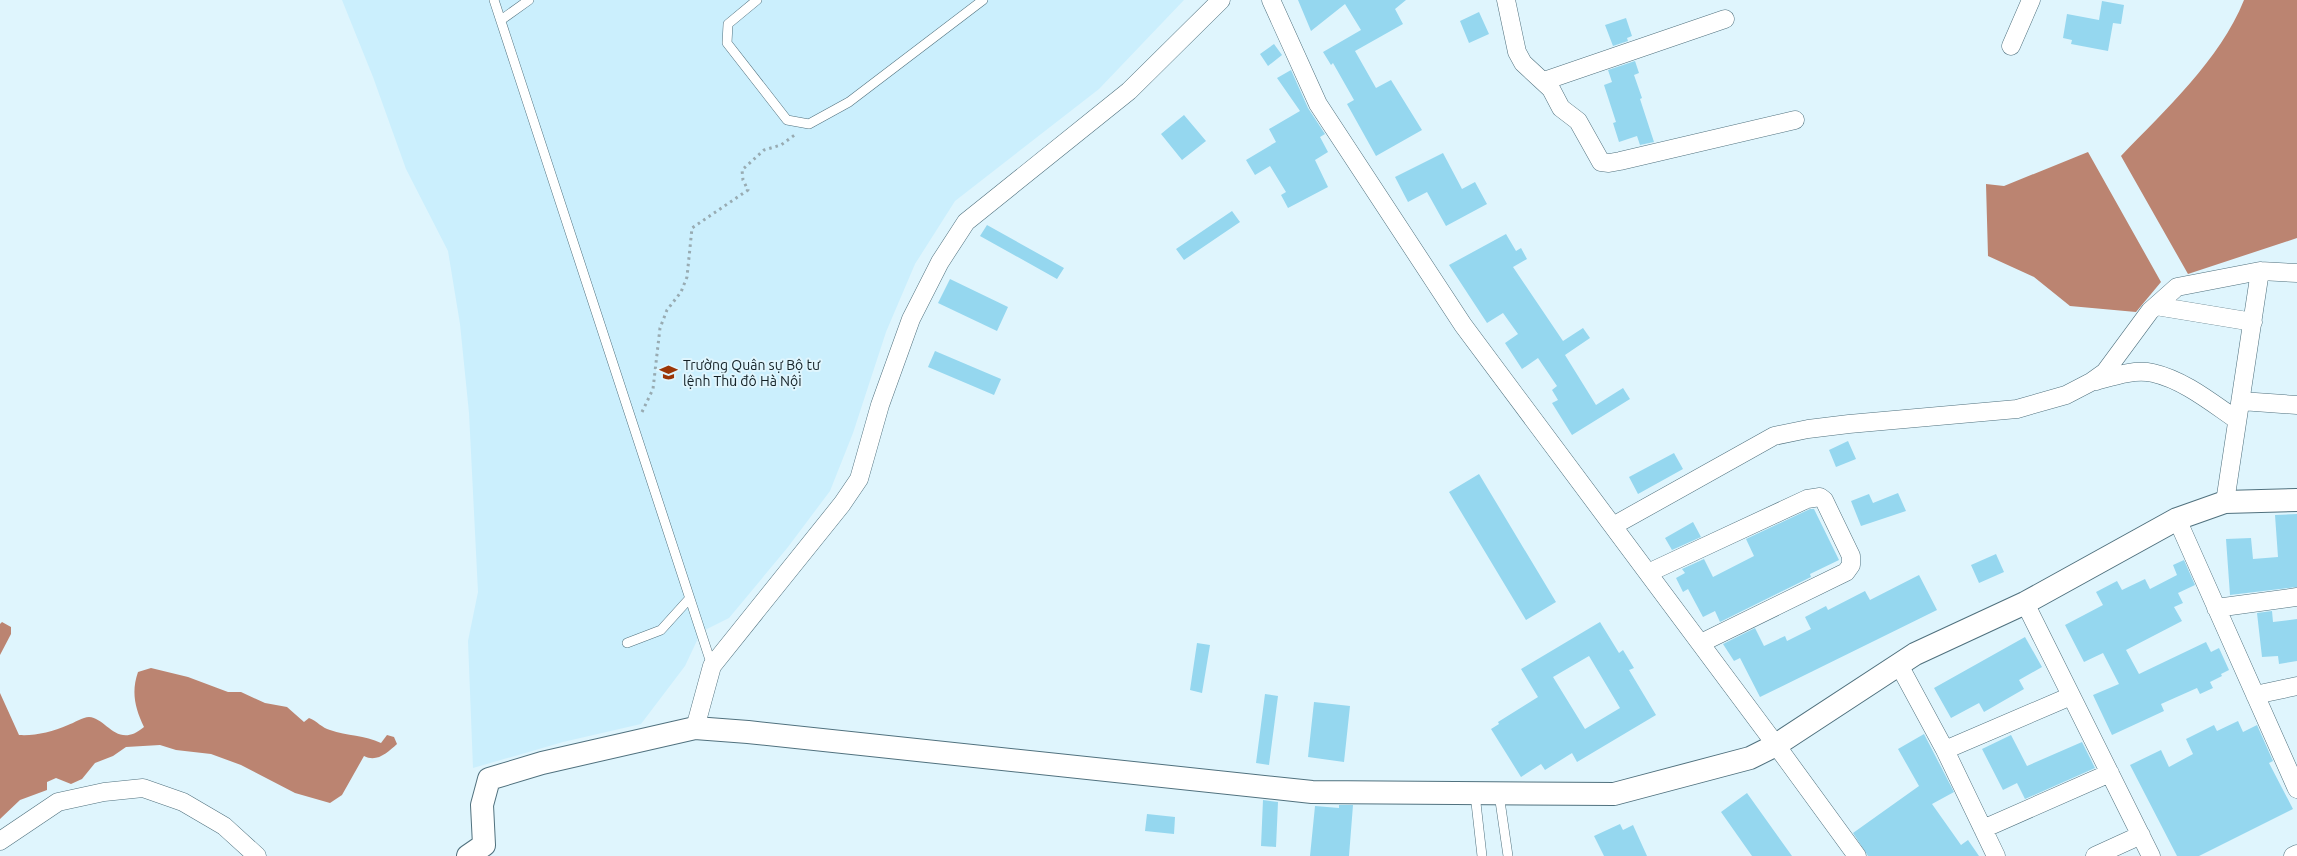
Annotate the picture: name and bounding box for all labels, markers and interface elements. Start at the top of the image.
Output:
place label: Trường Quân sự Bộ tư lệnh Thủ đô Hà Nội [683,357,821,389]
school or university icon: Trường Quân sự Bộ tư lệnh Thủ đô Hà Nội [659,363,679,383]

